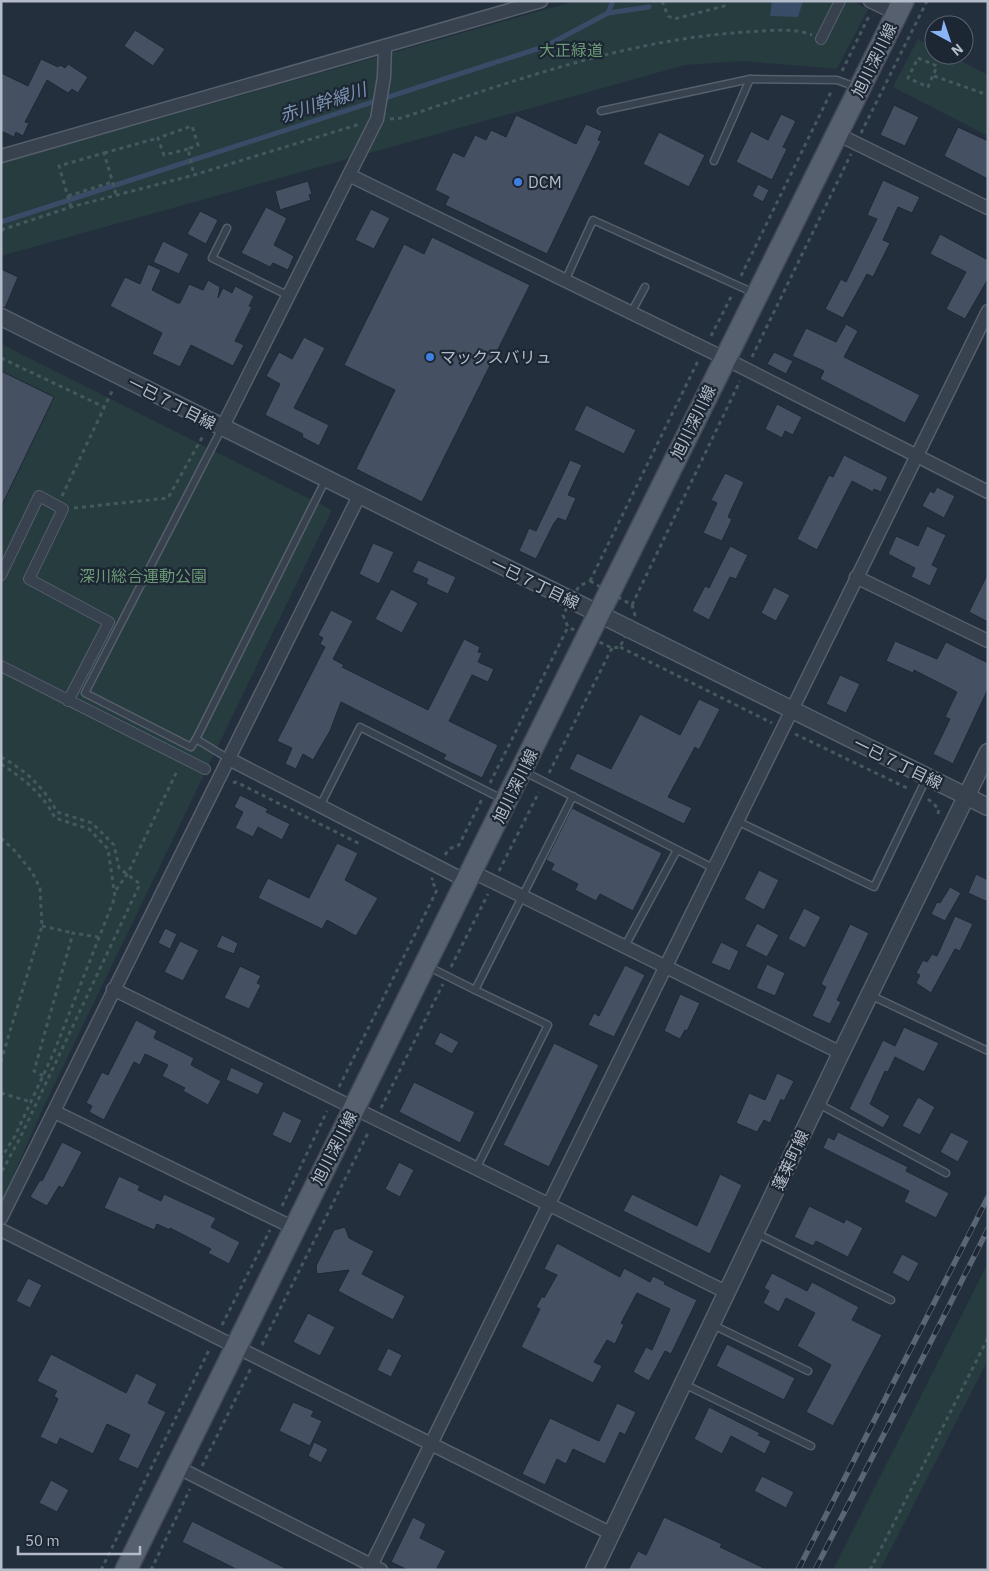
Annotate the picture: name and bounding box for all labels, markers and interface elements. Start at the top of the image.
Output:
north arrow [924,15,974,65]
street label: 旭川深川線 [847,20,901,100]
park label: 大正緑道 [539,40,603,60]
text: N [948,40,967,60]
water label: 赤川幹線川 [276,77,371,127]
place label: DCM [528,172,562,192]
marker: DCM [512,176,524,188]
place label: マックスバリュ [440,347,552,367]
marker: マックスバリュ [424,351,436,363]
street label: 一已７丁目線 [125,372,219,434]
street label: 旭川深川線 [666,382,720,462]
street label: 一已７丁目線 [487,553,583,613]
park label: 深川総合運動公園 [79,566,207,586]
street label: 一已７丁目線 [850,733,946,793]
street label: 旭川深川線 [488,746,542,826]
street label: 旭川深川線 [307,1108,361,1188]
street label: 蓬莱町線 [767,1127,813,1193]
scale bar [18,1524,140,1556]
text: 50 m [25,1531,60,1550]

